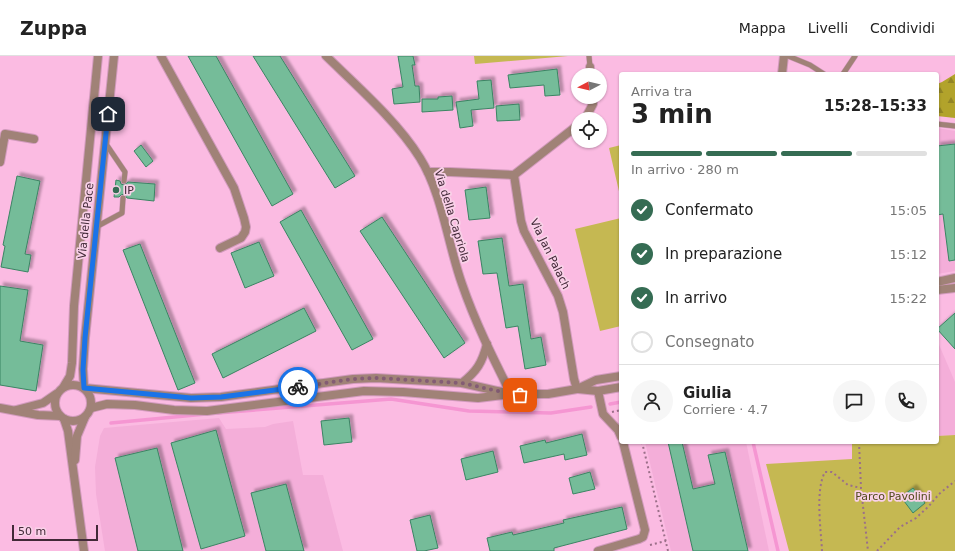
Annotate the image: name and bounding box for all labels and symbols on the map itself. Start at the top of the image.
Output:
north arrow [571,68,607,104]
pin [91,97,125,131]
street label: Via della Capriola [432,168,472,264]
street label: Via della Pace [76,182,96,260]
place label: IP [124,184,134,197]
marker: IP [111,185,121,195]
street label: Via Jan Palach [527,217,573,291]
courier [278,367,318,407]
pin [503,378,537,412]
park label: Parco Pavolini [855,490,931,503]
scale bar [12,523,98,542]

